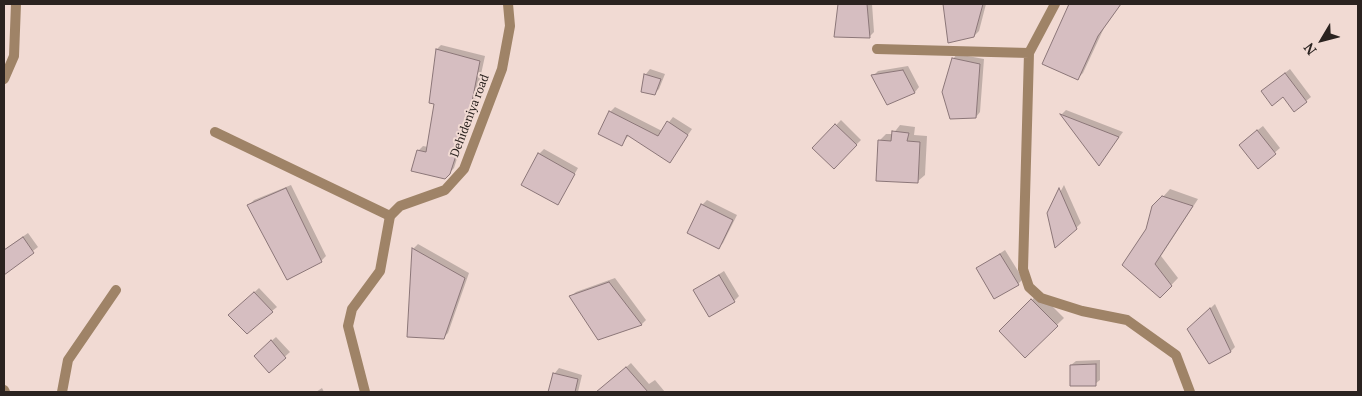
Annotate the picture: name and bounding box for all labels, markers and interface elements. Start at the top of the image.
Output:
north arrow [1297,15,1347,65]
text: N [1299,39,1320,59]
street label: Dehideniya road [448,73,492,159]

